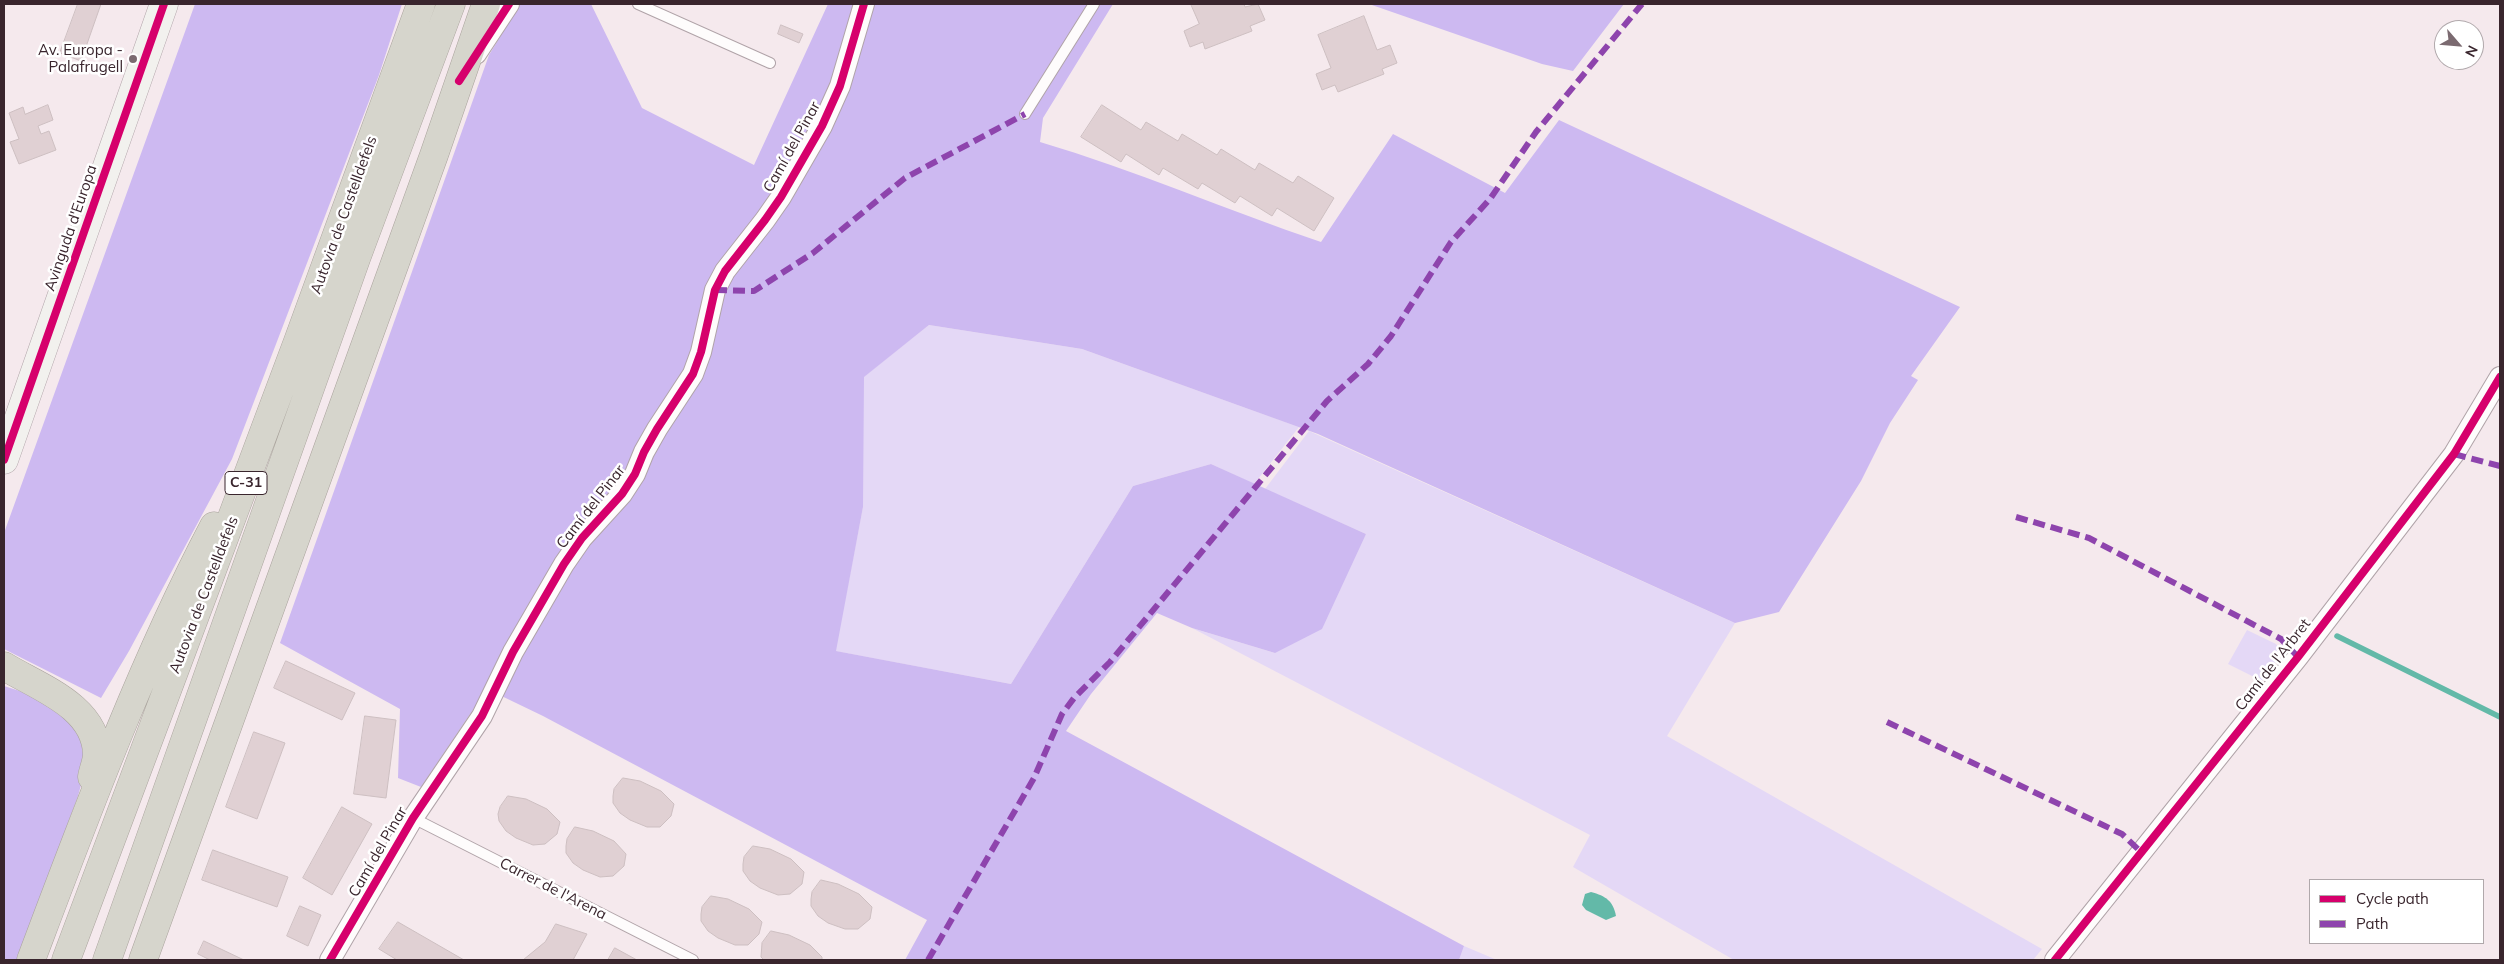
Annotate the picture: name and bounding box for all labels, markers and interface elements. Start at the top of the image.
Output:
north arrow [2434,20,2484,70]
place label: Av. Europa - Palafrugell [38,41,123,76]
text: N [2461,43,2482,60]
marker: Av. Europa - Palafrugell [127,53,139,65]
street label: Camí del Pinar [760,99,824,195]
street label: Autovia de Castelldefels [307,134,381,296]
street label: Avinguda d'Europa [41,163,101,293]
street label: Camí del Pinar [553,462,629,552]
road number: C-31 [225,472,267,494]
street label: Autovia de Castelldefels [166,514,242,676]
street label: Camí de l'Arbret [2231,615,2315,715]
street label: Camí del Pinar [345,804,411,900]
street label: Carrer de l'Arena [497,854,609,924]
legend [2309,879,2484,944]
text: Cycle path [2356,889,2429,908]
text: Path [2356,914,2388,933]

